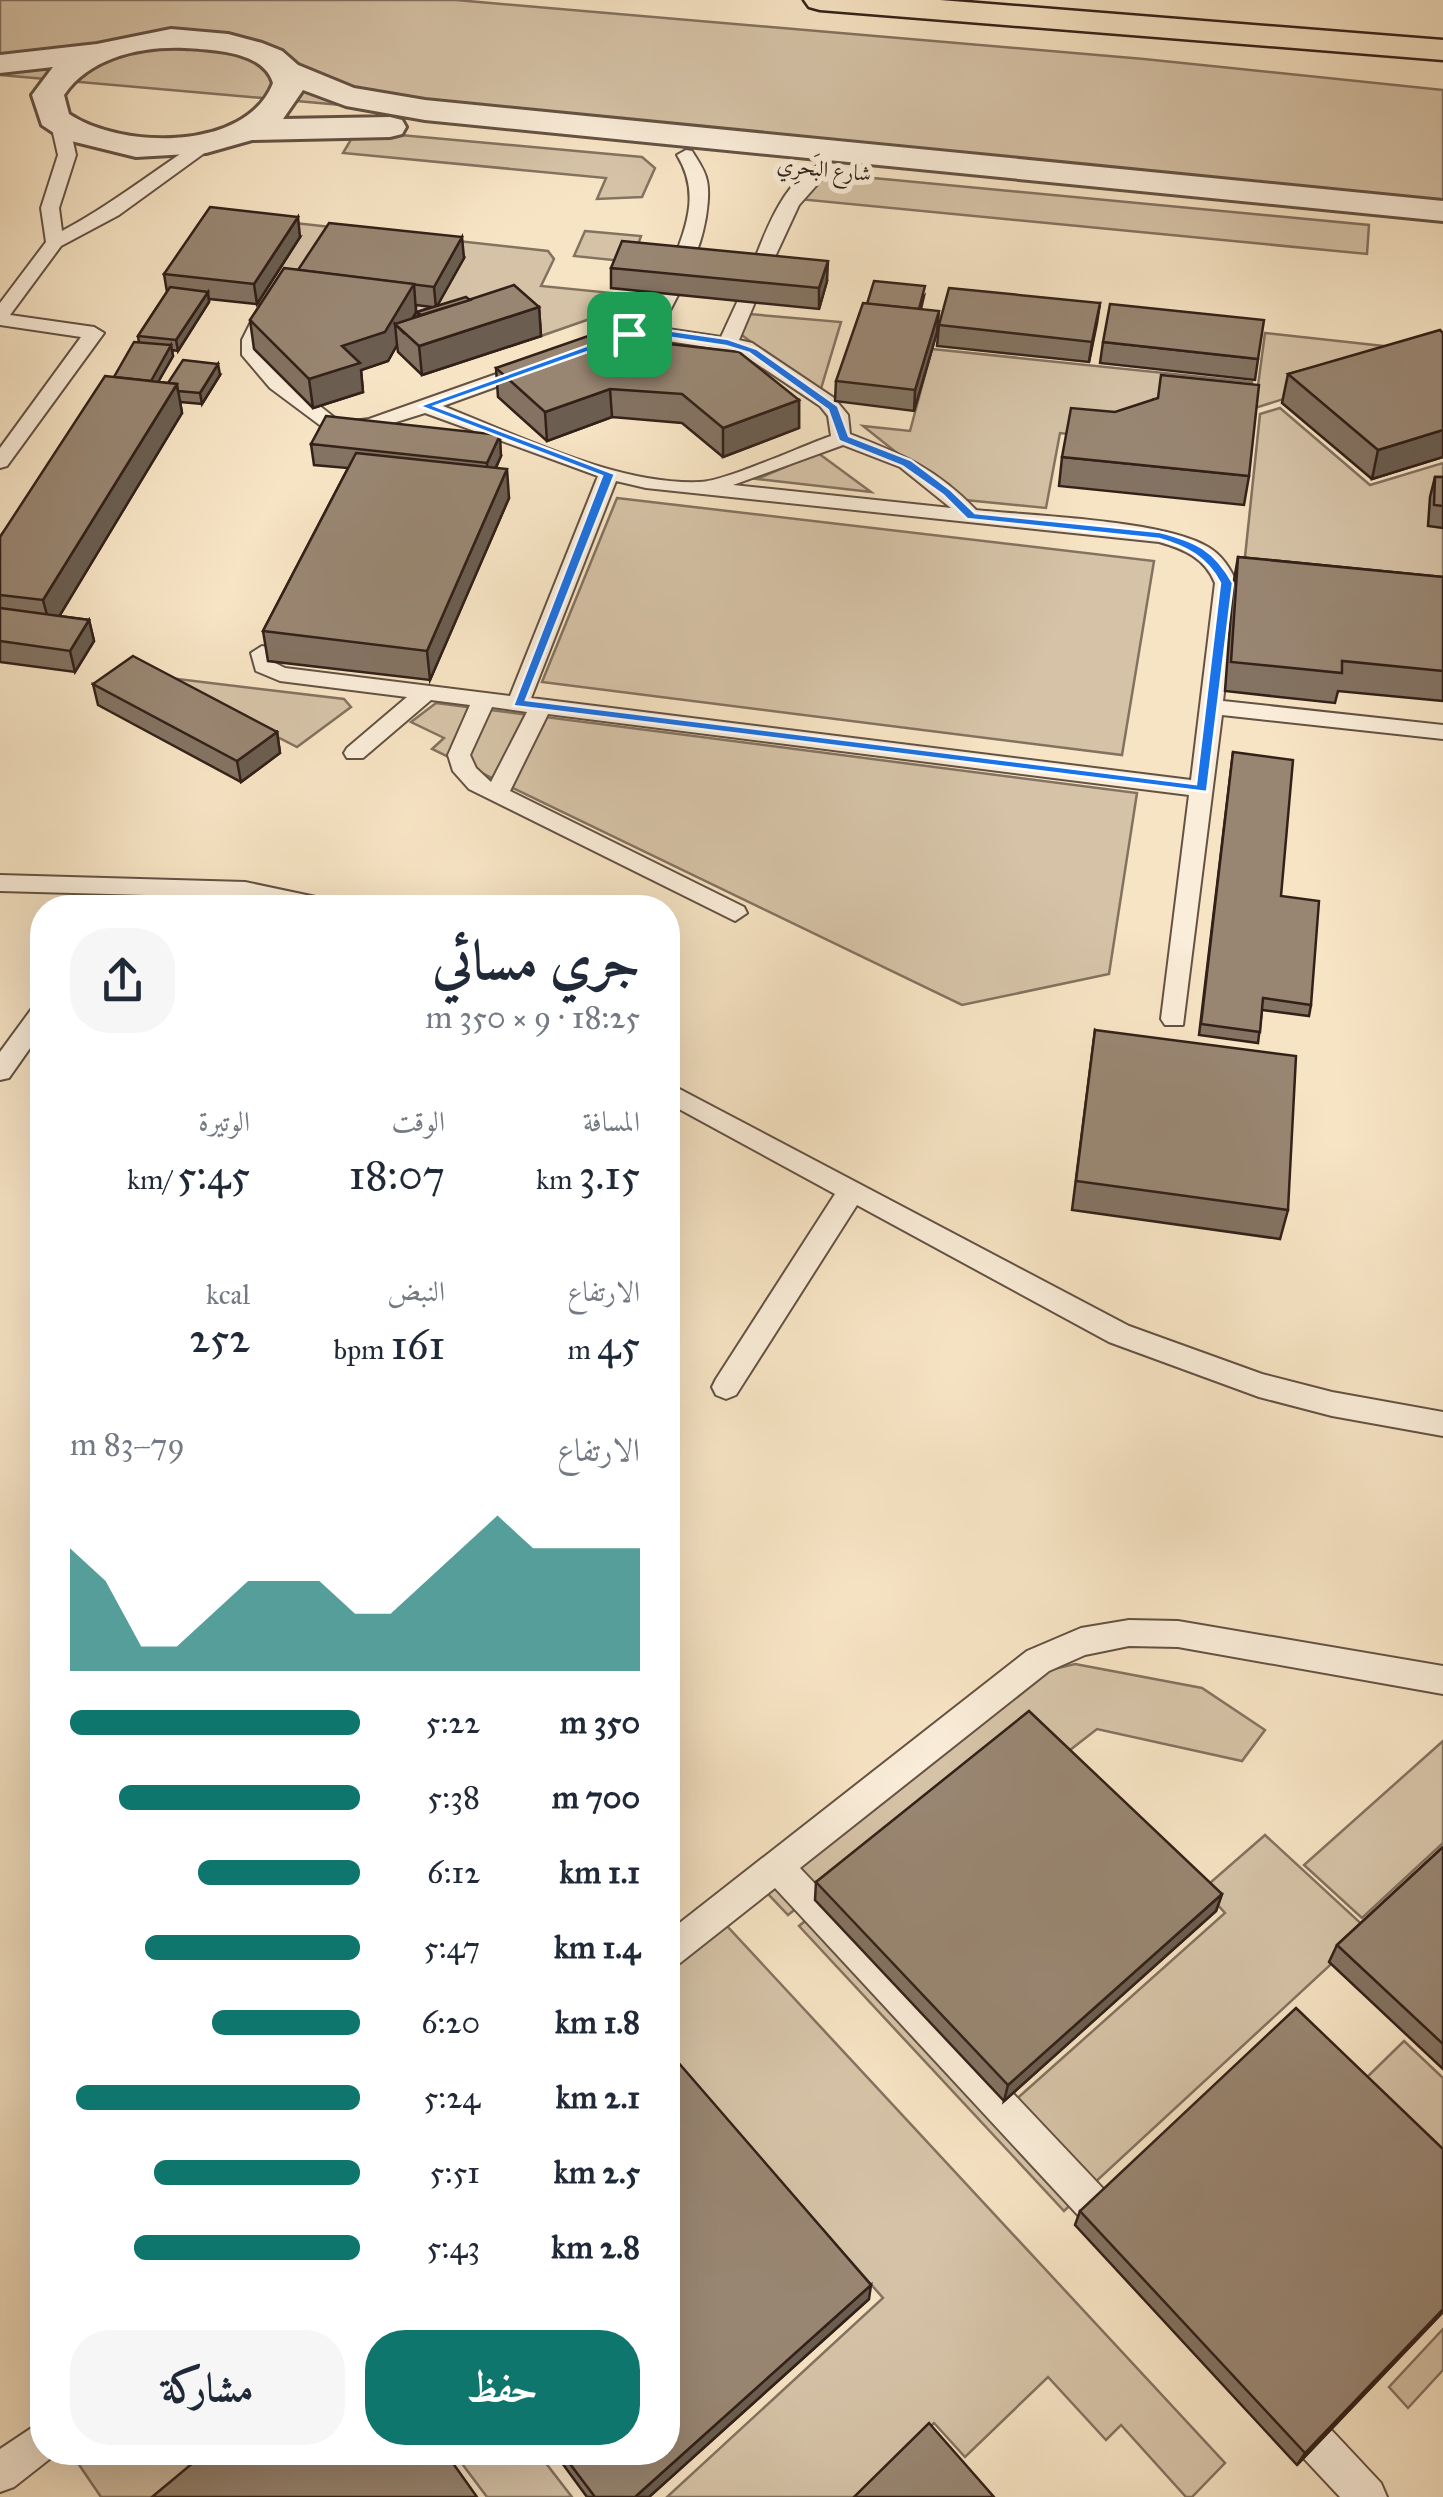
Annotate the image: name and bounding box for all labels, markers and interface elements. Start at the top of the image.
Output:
street label: شارع البَحرِي [775,149,873,192]
pin [587,292,672,377]
icon: arrive [602,307,657,362]
text: جري مسائي [432,927,640,994]
button: share [70,928,175,1033]
text: 18:25 · 9 × 350 m [425,998,640,1037]
text: الوتيرة [198,1104,250,1139]
text: الوقت [391,1104,445,1139]
text: المسافة [583,1104,640,1139]
text: 5:45 [177,1149,250,1201]
text: 18:07 [349,1149,445,1201]
text: 3.15 [579,1149,640,1201]
text: /km [127,1162,177,1197]
text: km [536,1162,579,1197]
text: النبض [387,1274,445,1309]
text: الارتفاع [567,1274,640,1309]
text: kcal [206,1277,250,1312]
text: 252 [189,1312,250,1364]
text: 161 [391,1319,445,1371]
text: 45 [597,1319,640,1371]
text: bpm [334,1332,391,1367]
text: m [568,1332,597,1367]
text: 79–83 m [70,1425,185,1464]
text: الارتفاع [557,1431,640,1470]
text: 5:22 [426,1703,480,1742]
text: 350 m [560,1703,640,1742]
text: 5:38 [427,1778,480,1817]
text: 700 m [552,1778,640,1817]
text: 6:12 [427,1853,480,1892]
text: 1.1 km [559,1853,640,1892]
text: 5:47 [424,1928,480,1967]
text: 1.4 km [554,1928,640,1967]
text: 6:20 [421,2003,480,2042]
text: 1.8 km [555,2003,640,2042]
text: 5:24 [423,2078,480,2117]
text: 2.1 km [556,2078,640,2117]
text: 5:51 [430,2153,480,2192]
text: 2.5 km [554,2153,640,2192]
text: 5:43 [426,2228,480,2267]
text: 2.8 km [551,2228,640,2267]
button: مشاركة [70,2330,345,2445]
button: حفظ [365,2330,640,2445]

